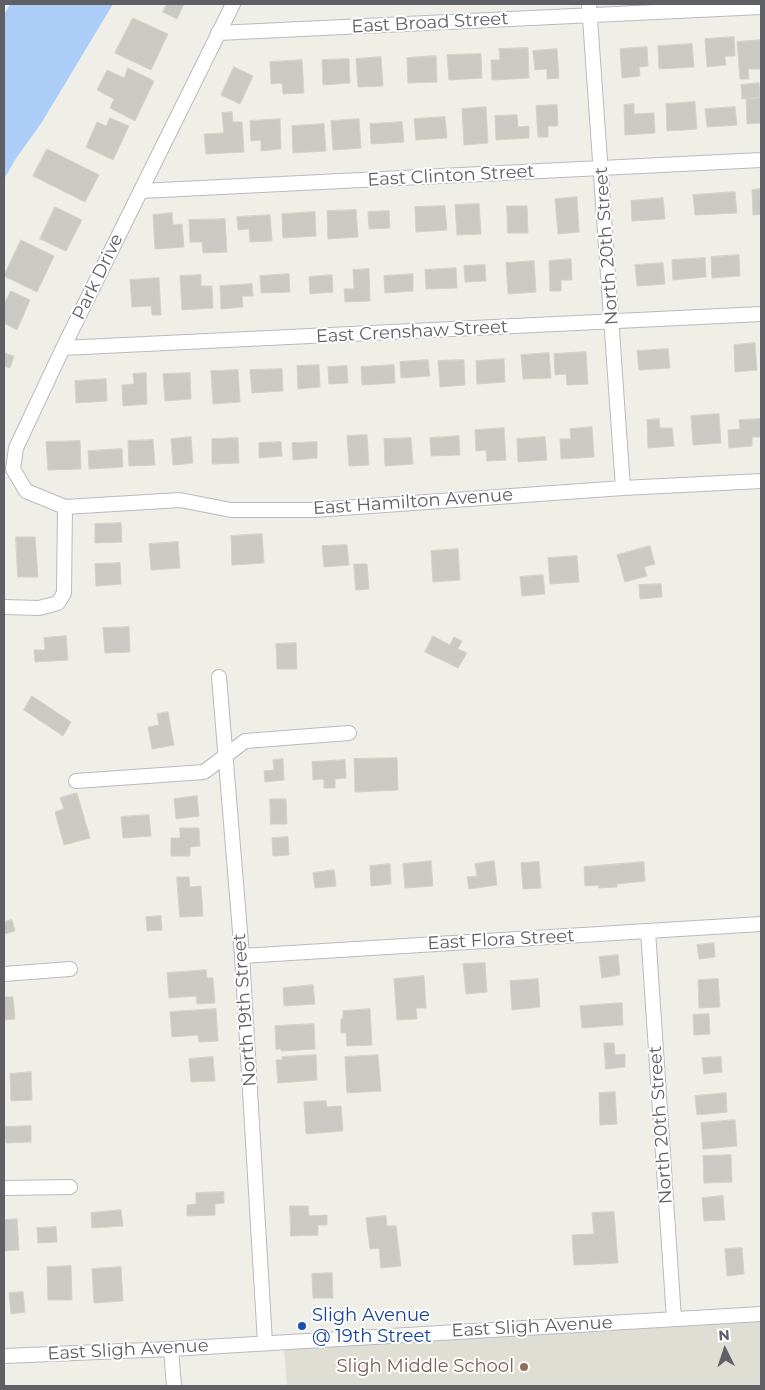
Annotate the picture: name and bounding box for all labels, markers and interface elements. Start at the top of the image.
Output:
street label: East Broad Street [351,8,509,38]
street label: East Clinton Street [367,161,535,191]
street label: North 20th Street [591,166,623,326]
street label: Park Drive [68,230,128,324]
street label: East Crenshaw Street [315,316,509,348]
street label: East Hamilton Avenue [312,484,514,520]
street label: East Flora Street [427,925,575,955]
street label: North 19th Street [229,933,261,1087]
street label: North 20th Street [645,1045,677,1205]
place label: Sligh Avenue @ 19th Street [312,1305,432,1348]
street label: East Sligh Avenue [451,1312,613,1342]
marker: Sligh Avenue @ 19th Street [296,1320,308,1332]
north arrow [700,1325,750,1375]
text: N [718,1326,730,1344]
street label: East Sligh Avenue [47,1335,209,1365]
place label: Sligh Middle School [337,1356,514,1378]
marker: Sligh Middle School [518,1361,530,1373]

